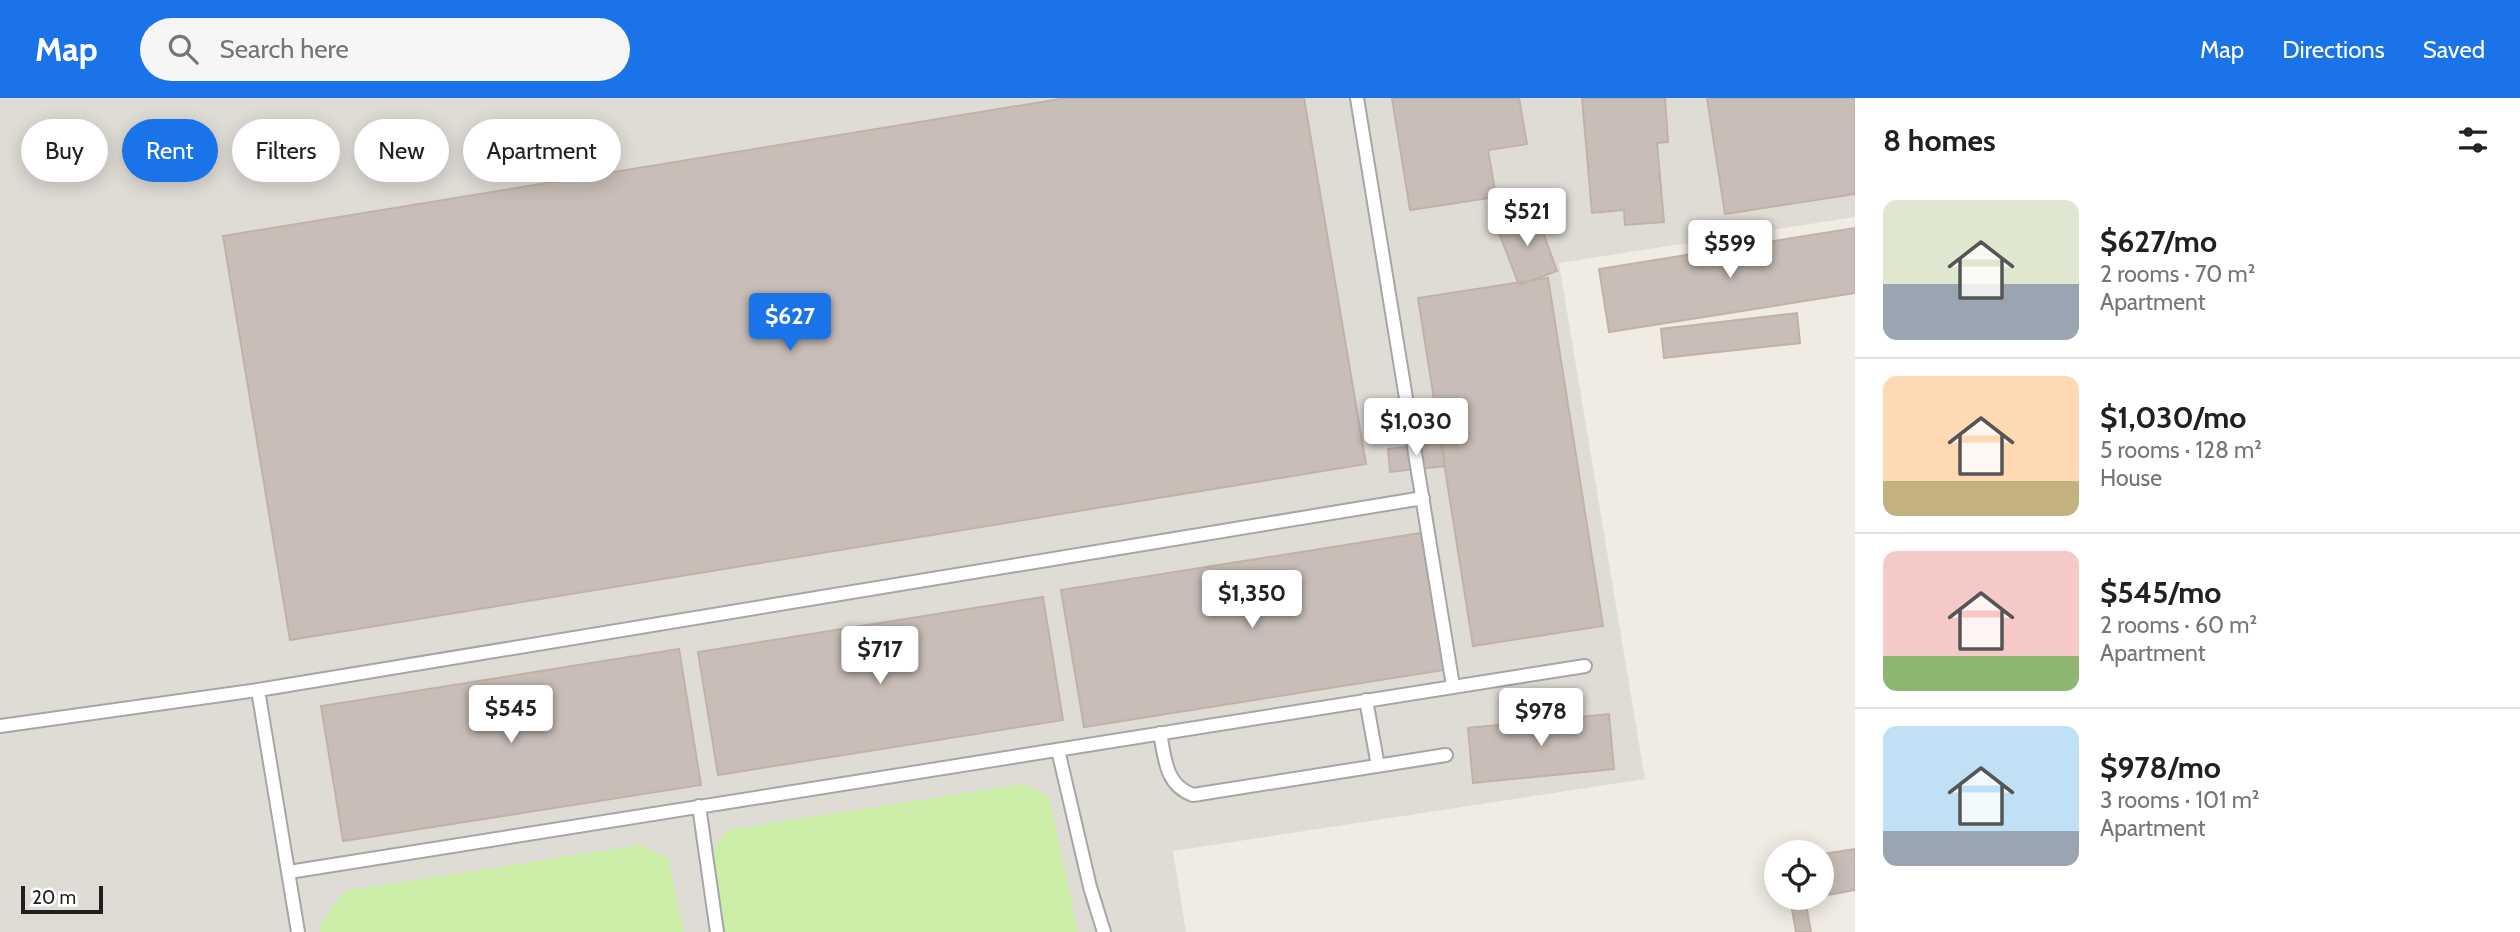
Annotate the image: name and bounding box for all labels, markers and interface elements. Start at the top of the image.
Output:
search box [140,18,630,81]
text: Map [35,29,98,69]
icon: search [164,30,202,68]
text: Search here [220,33,349,65]
text: Map [2200,35,2244,64]
text: Directions [2282,35,2385,64]
text: Saved [2423,35,2485,64]
chip: Buy [21,119,108,182]
chip: Rent [122,119,218,182]
chip: Filters [232,119,340,182]
chip: New [354,119,449,182]
chip: Apartment [463,119,621,182]
icon: filters [2454,121,2492,159]
text: 8 homes [1883,122,1996,159]
pin: $521 [1486,188,1568,248]
text: $521 [1504,197,1550,225]
pin: $599 [1689,220,1771,280]
text: $627/mo [2100,223,2217,260]
icon: home [1939,228,2023,312]
text: $599 [1704,229,1756,257]
text: 2 rooms · 70 m² [2100,260,2255,288]
text: Apartment [2100,288,2205,316]
pin: $627 [749,294,831,353]
text: $627 [765,302,815,330]
pin: $1,030 [1359,398,1473,458]
text: $1,030/mo [2100,399,2246,436]
icon: home [1939,404,2023,488]
text: $1,030 [1380,407,1452,435]
text: 5 rooms · 128 m² [2100,436,2262,464]
text: House [2100,464,2162,492]
pin: $1,350 [1195,570,1309,630]
text: $545/mo [2100,574,2221,611]
text: $1,350 [1218,579,1286,607]
icon: home [1939,579,2023,663]
text: 2 rooms · 60 m² [2100,611,2257,639]
pin: $717 [839,626,921,686]
text: $717 [857,635,903,663]
text: Apartment [2100,639,2205,667]
pin: $545 [470,686,552,745]
pin: $978 [1500,688,1582,748]
text: $545 [485,694,537,722]
text: $978 [1515,697,1567,725]
text: $978/mo [2100,749,2221,786]
icon: home [1939,754,2023,838]
text: 3 rooms · 101 m² [2100,786,2259,814]
text: Apartment [2100,814,2205,842]
map controls [1764,840,1834,910]
button: locate [1764,840,1834,910]
scale bar [21,883,103,915]
text: 20 m [32,886,76,909]

